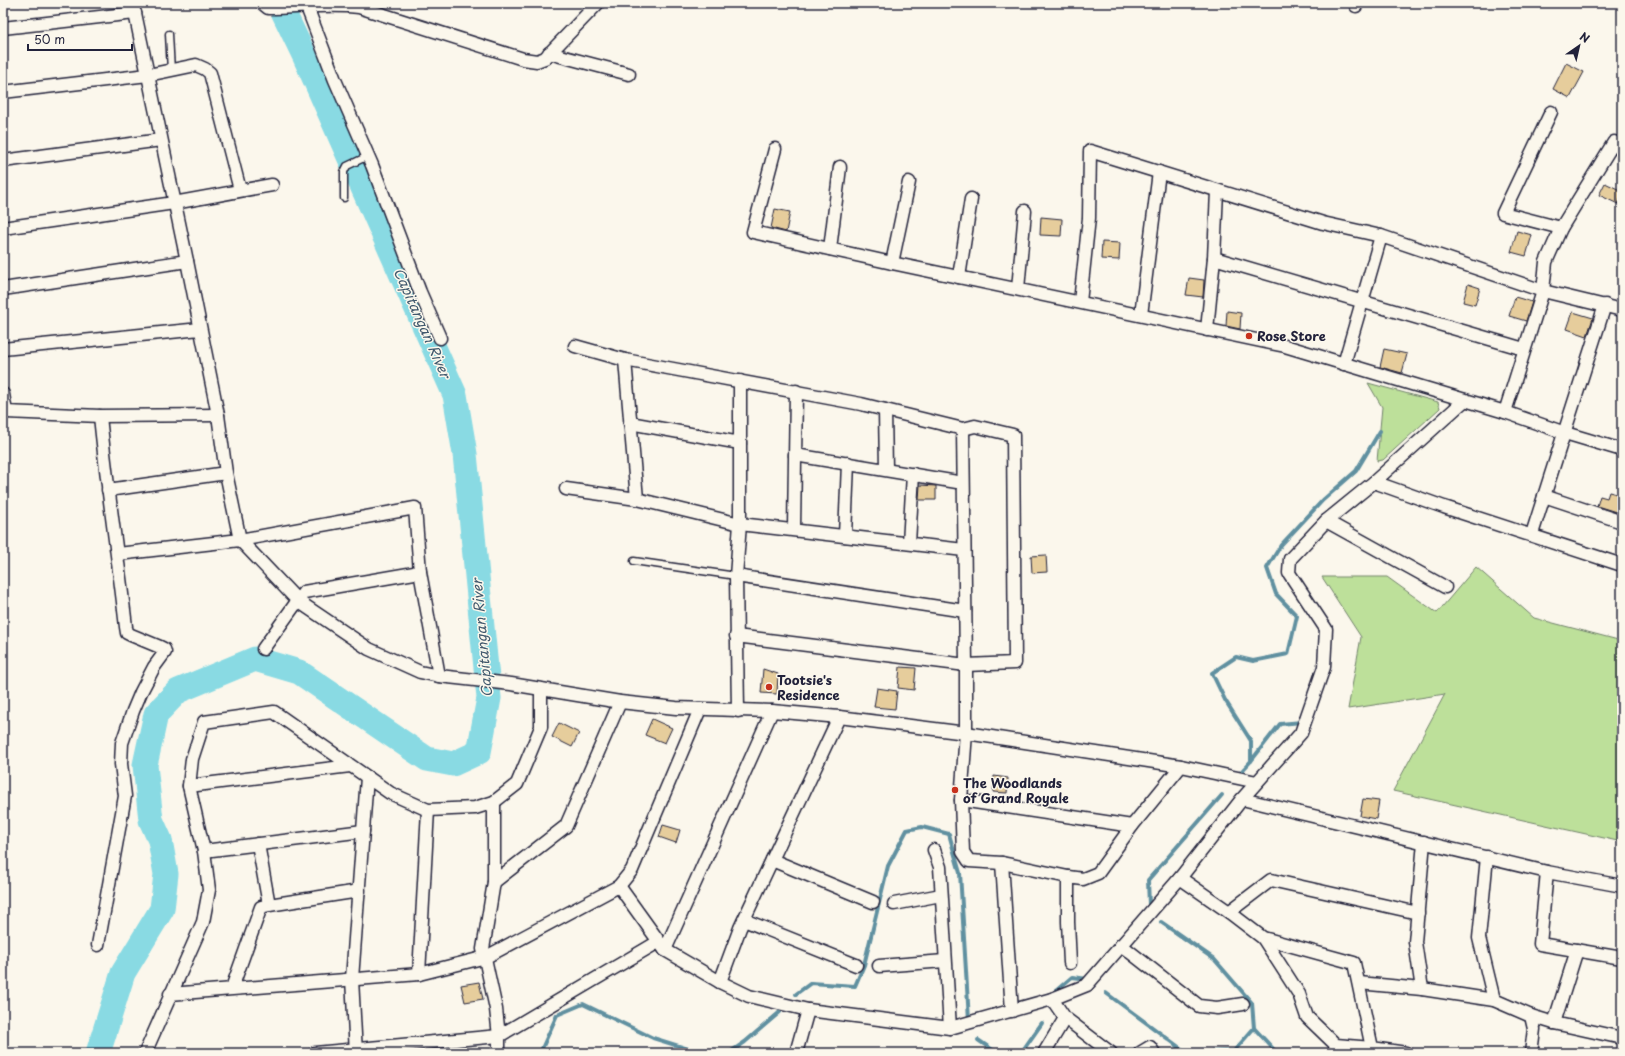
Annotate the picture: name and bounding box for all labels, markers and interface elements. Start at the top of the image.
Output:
scale bar [28,26,132,52]
north arrow [1559,26,1599,66]
text: N [1577,28,1593,47]
text: 50 m [34,30,65,48]
water label: Capitangan River [389,264,457,383]
place label: Rose Store [1257,326,1326,345]
marker: Rose Store [1244,331,1254,341]
water label: Capitangan River [466,576,497,698]
place label: Tootsie's Residence [777,670,840,704]
marker: Tootsie's Residence [764,682,774,692]
place label: The Woodlands of Grand Royale [963,773,1069,807]
marker: The Woodlands of Grand Royale [950,785,960,795]

